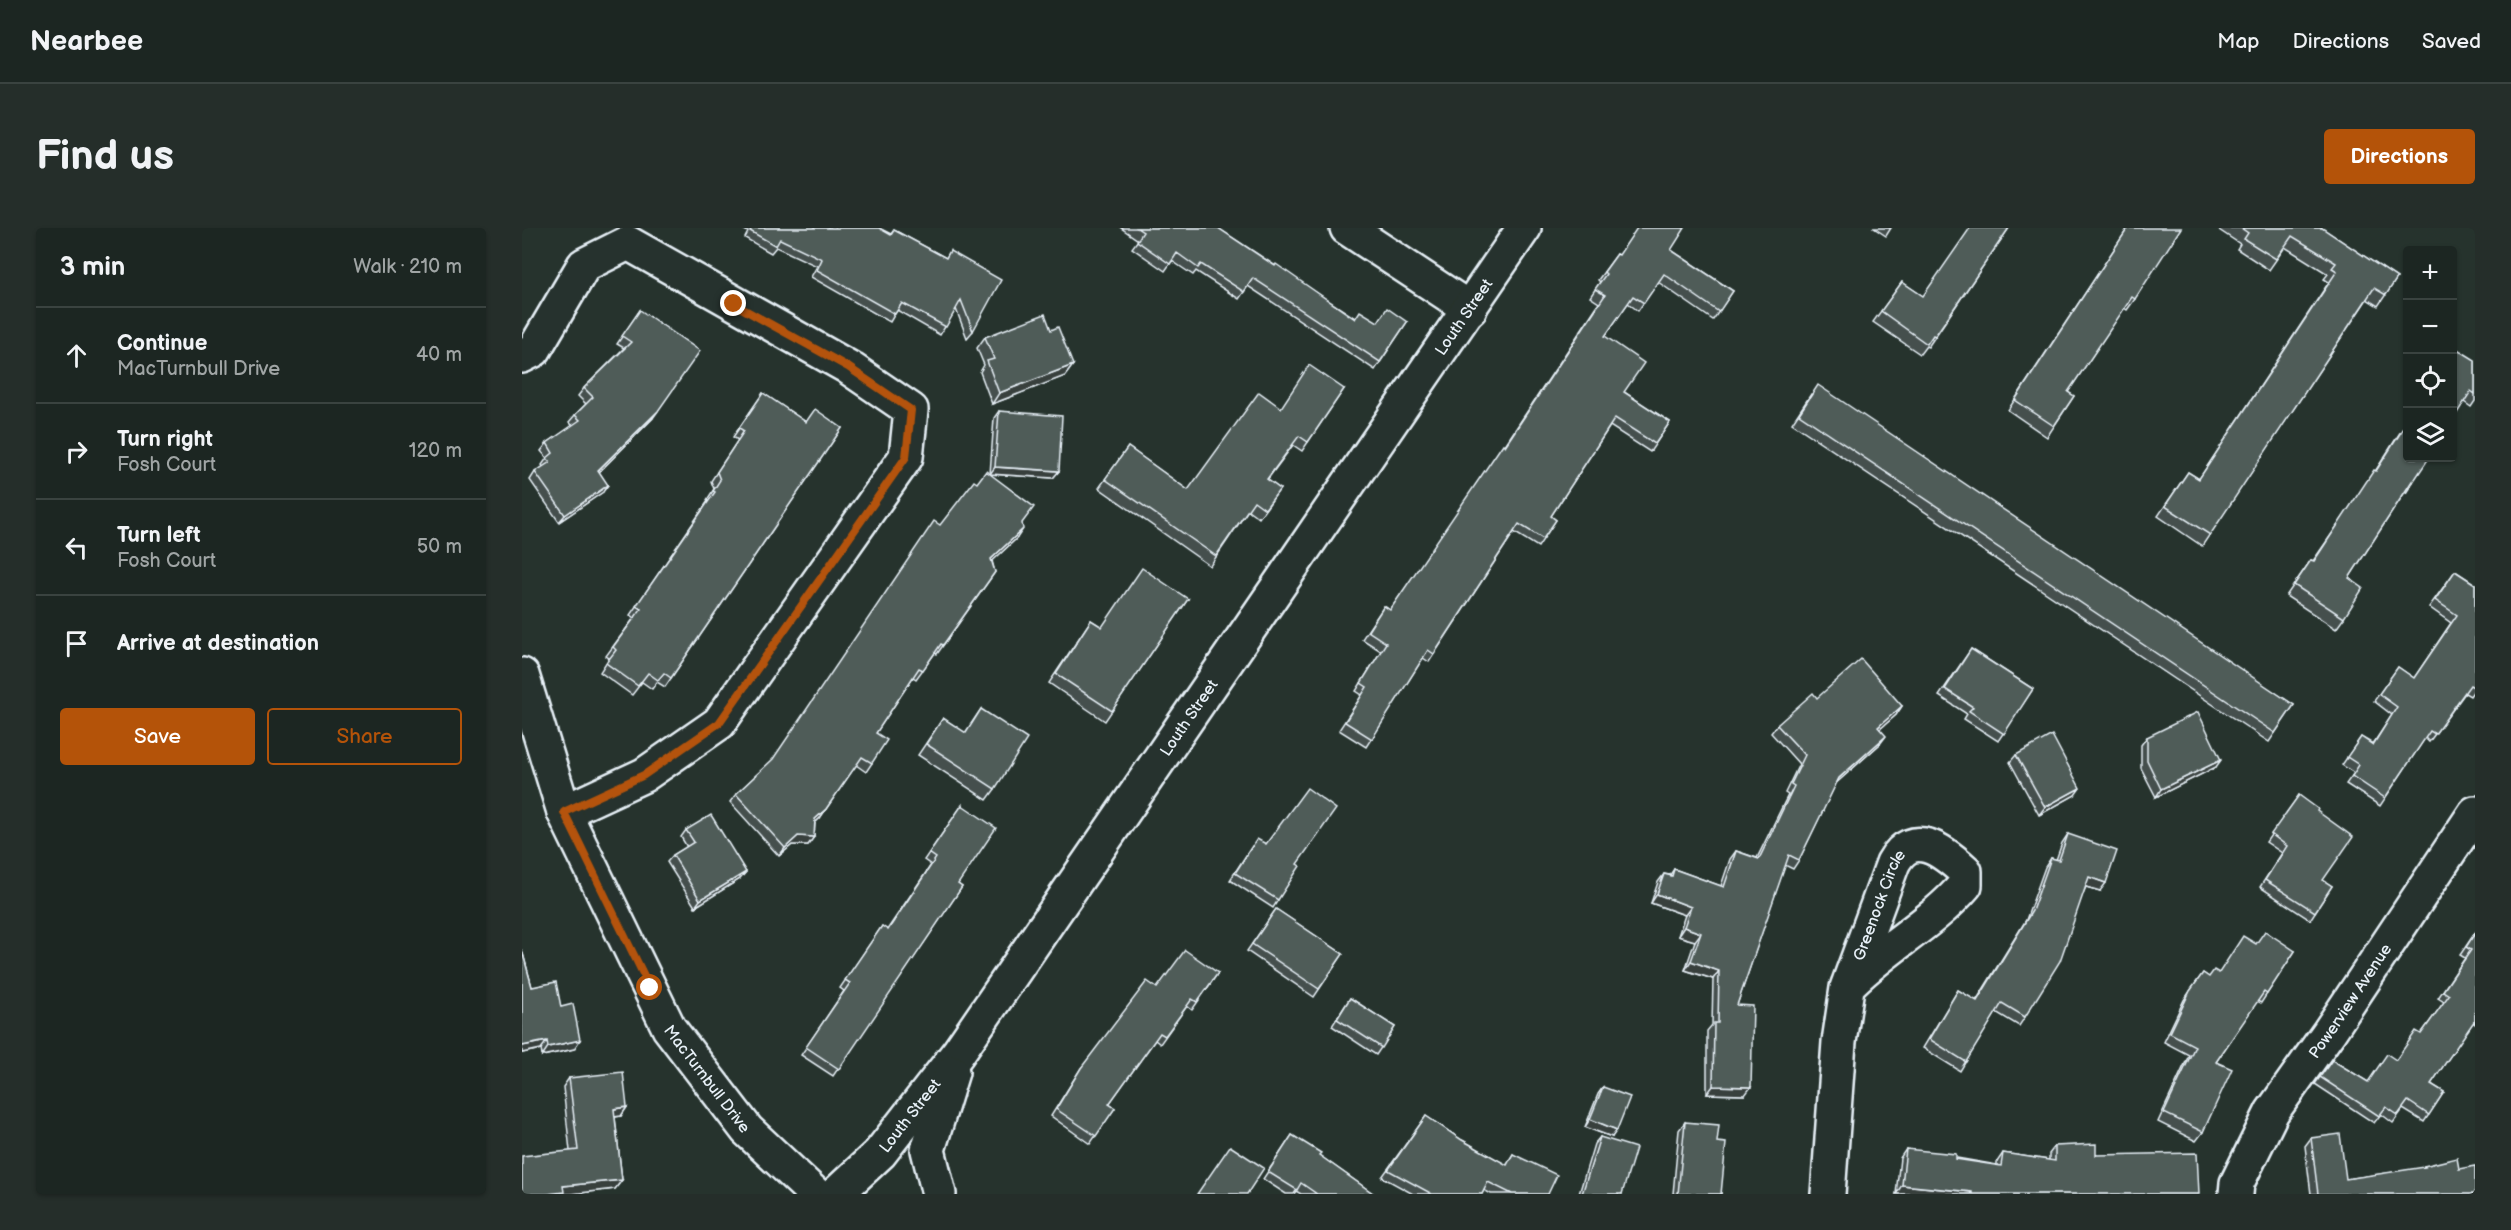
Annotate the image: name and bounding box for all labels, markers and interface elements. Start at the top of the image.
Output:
text: Nearbee [30,25,143,58]
text: Map [2217,29,2260,54]
text: Directions [2293,29,2389,54]
text: Saved [2422,29,2481,54]
button: Directions [2324,129,2475,184]
text: Find us [36,131,174,182]
map controls [2403,246,2457,462]
button: + [2403,246,2457,300]
text: 3 min [60,252,125,283]
text: Walk · 210 m [353,255,462,279]
street label: Louth Street [1432,276,1497,359]
route end [720,290,746,316]
button: − [2403,300,2457,354]
text: Continue [117,330,207,357]
icon: ahead [60,339,93,372]
text: 40 m [416,343,462,367]
button: locate [2403,354,2457,408]
text: MacTurnbull Drive [117,357,280,381]
button: layers [2403,408,2457,462]
text: Turn right [117,426,213,453]
icon: right [60,435,93,468]
text: 120 m [409,439,462,463]
text: Fosh Court [117,453,216,477]
text: Turn left [117,522,201,549]
icon: left [60,531,93,564]
text: 50 m [417,535,462,559]
text: Fosh Court [117,549,216,573]
icon: arrive [60,627,93,660]
text: Arrive at destination [117,630,319,657]
street label: Louth Street [1157,676,1222,760]
button: Save [60,708,255,765]
button: Share [267,708,462,765]
street label: Greenock Circle [1850,846,1910,963]
street label: Powerview Avenue [2305,940,2396,1062]
route start [636,974,662,1000]
street label: MacTurnbull Drive [659,1022,754,1137]
street label: Louth Street [876,1075,945,1157]

